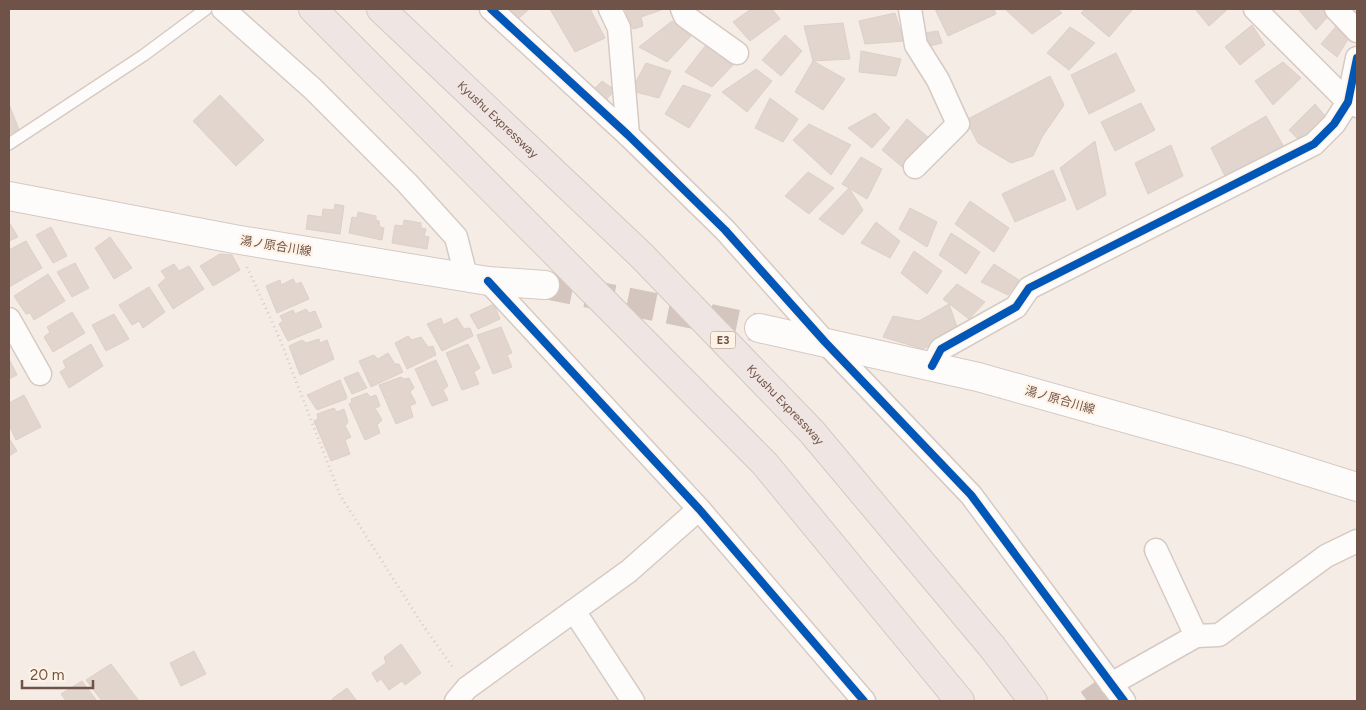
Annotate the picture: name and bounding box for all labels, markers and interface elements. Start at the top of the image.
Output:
street label: Kyushu Expressway [455,78,542,162]
street label: 湯ノ原合川線 [239,233,313,259]
road number: E3 [710,332,736,348]
street label: Kyushu Expressway [744,362,827,448]
street label: 湯ノ原合川線 [1023,383,1097,417]
scale bar [22,658,94,690]
text: 20 m [30,666,64,684]

